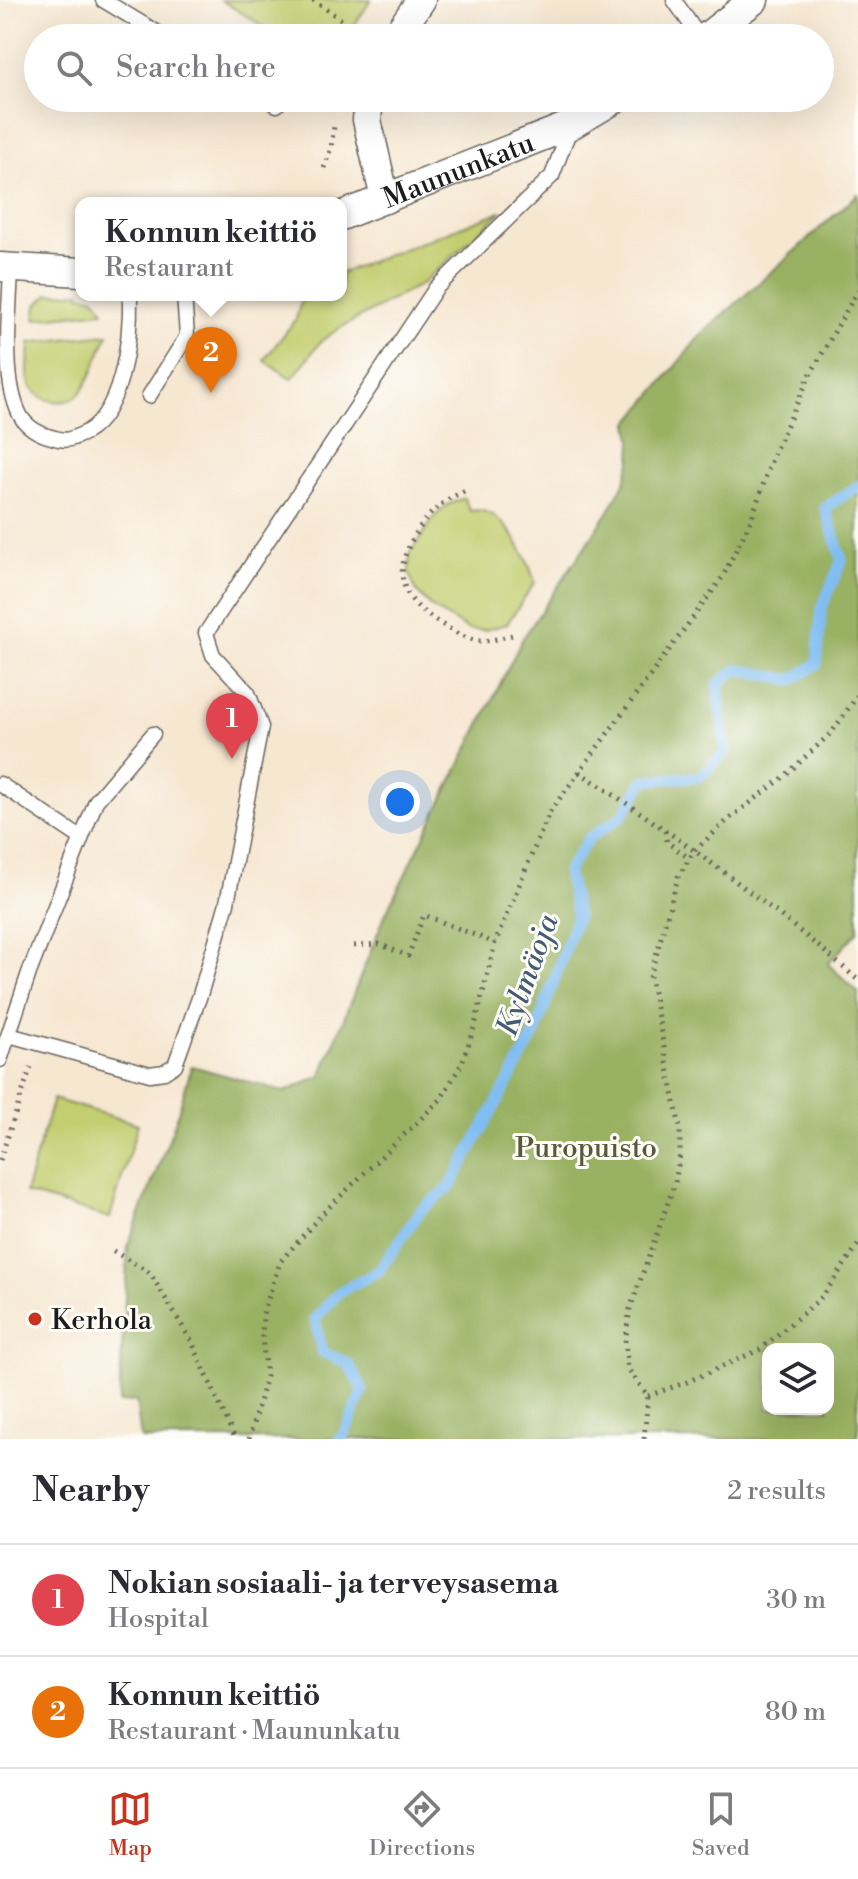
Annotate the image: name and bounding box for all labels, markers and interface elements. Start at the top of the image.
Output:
search box [24,24,834,112]
icon: search [52,46,96,90]
text: Search here [116,49,276,87]
street label: Maununkatu [378,125,540,217]
popup [75,197,347,301]
text: Konnun keittiö [105,214,317,252]
text: Restaurant [105,252,234,284]
pin: 2 [185,327,237,393]
pin: 1 [206,693,258,759]
your location [380,782,420,822]
water label: Kylmäoja [488,909,568,1042]
park label: Puropuisto [515,1131,657,1166]
place label: Kerhola [51,1303,153,1338]
marker: Kerhola [26,1310,44,1328]
map controls [762,1343,834,1415]
button: layers [762,1343,834,1415]
text: Nearby [32,1470,150,1512]
text: 2 results [727,1475,826,1507]
text: Nokian sosiaali- ja terveysasema [108,1565,559,1603]
text: 1 [52,1584,64,1616]
text: 30 m [766,1584,826,1616]
text: Hospital [108,1603,209,1635]
text: Konnun keittiö [108,1677,320,1715]
text: 2 [50,1696,66,1728]
text: 80 m [765,1696,826,1728]
text: Restaurant · Maununkatu [108,1715,400,1747]
tab: Map [108,1787,152,1862]
tab: Directions [369,1787,475,1862]
tab: Saved [692,1787,750,1862]

